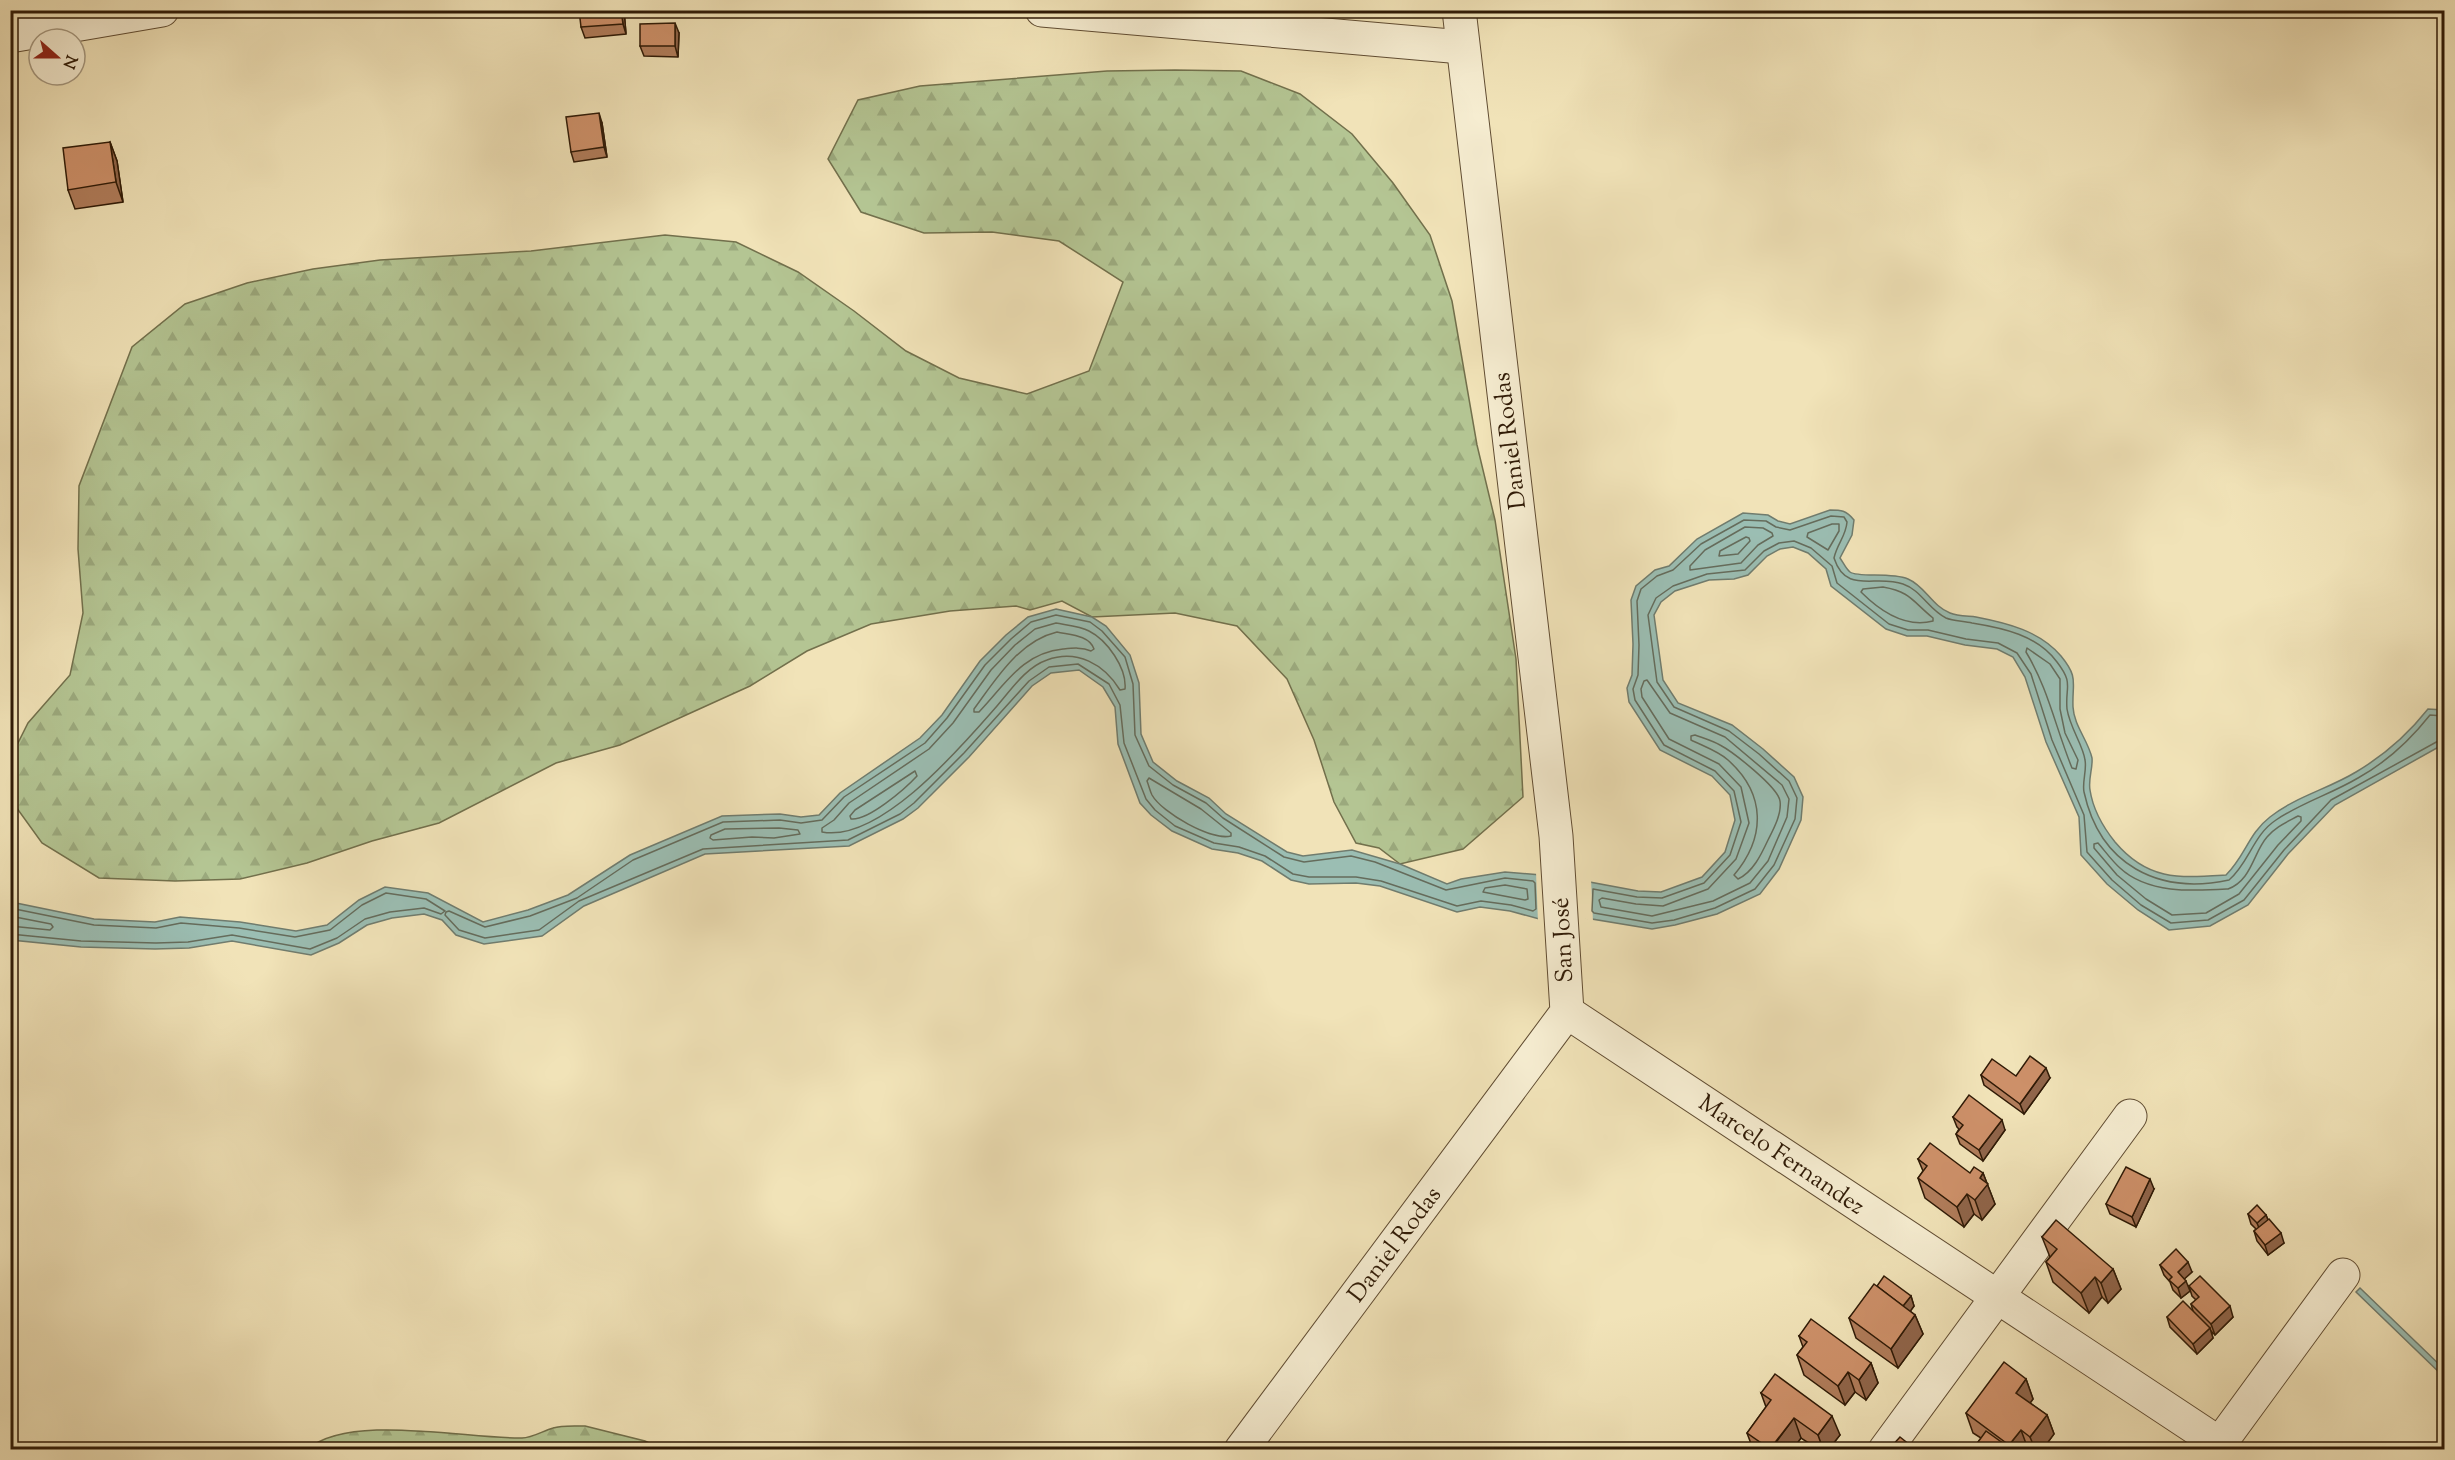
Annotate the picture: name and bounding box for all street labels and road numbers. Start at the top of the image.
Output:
street label: Daniel Rodas [1486,370,1536,511]
street label: San José [1545,896,1583,983]
street label: Marcelo Fernandez [1691,1087,1871,1224]
street label: Daniel Rodas [1341,1180,1451,1310]

